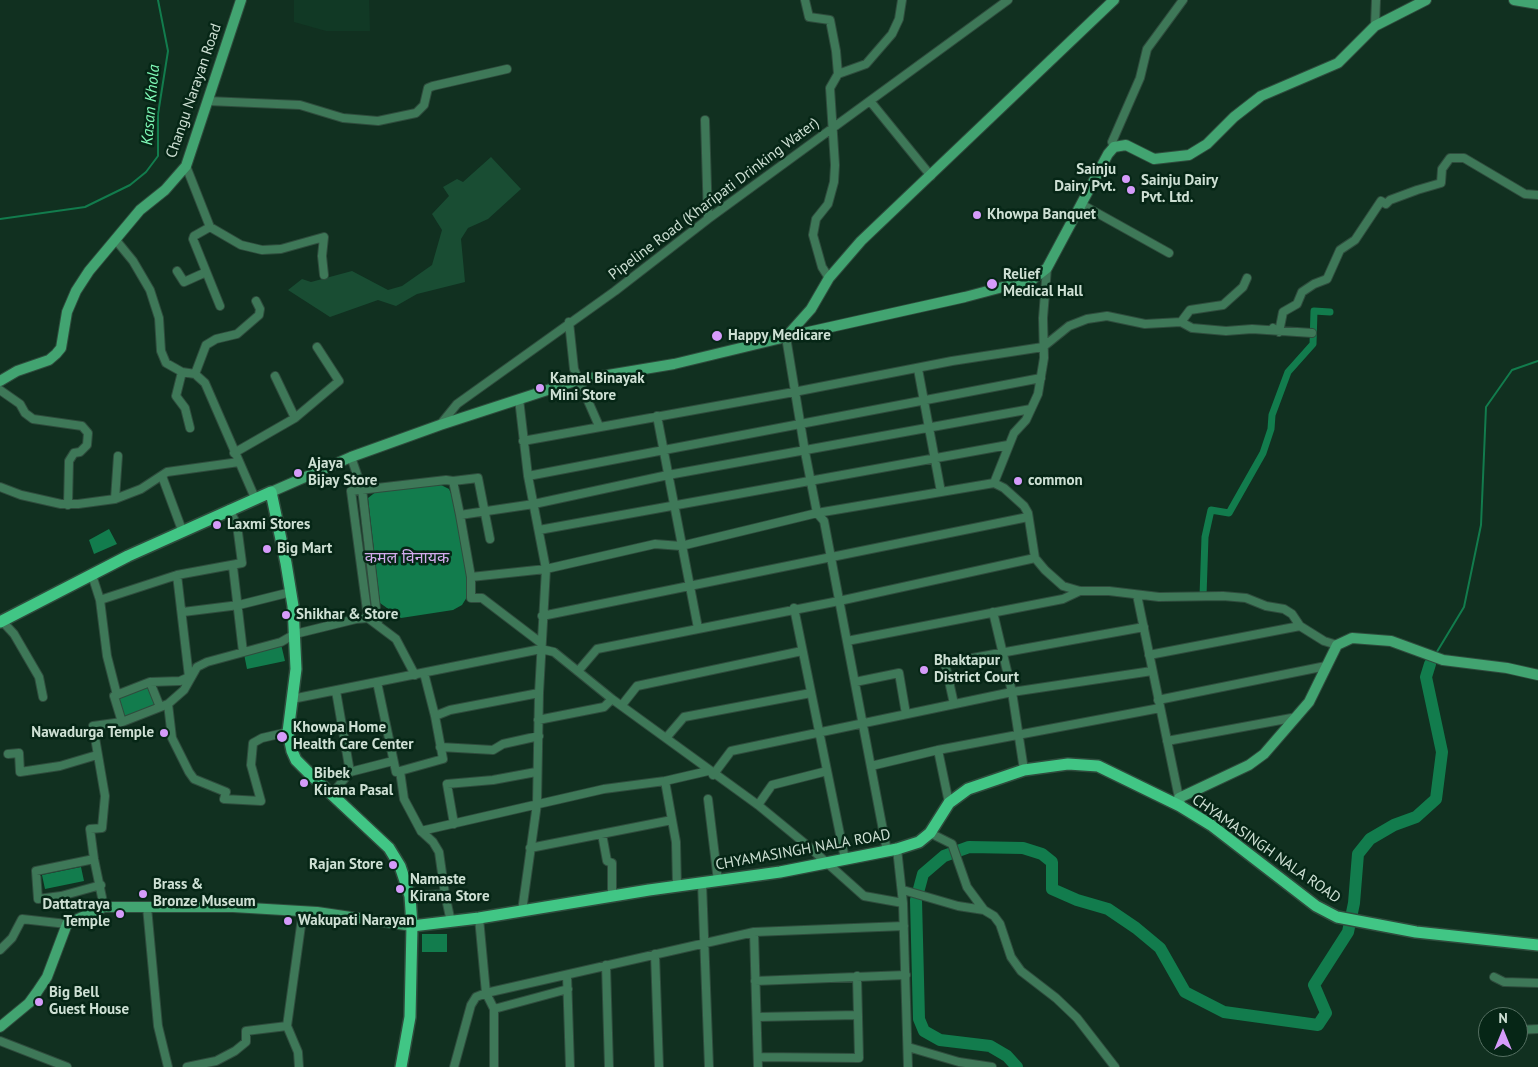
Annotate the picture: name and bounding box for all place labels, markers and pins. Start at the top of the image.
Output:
place label: Sainju Dairy Pvt. [1054,161,1116,196]
place label: Sainju Dairy Pvt. Ltd. [1141,172,1218,207]
marker: Sainju Dairy Pvt. [1120,173,1132,185]
marker: Sainju Dairy Pvt. Ltd. [1125,184,1137,196]
place label: Khowpa Banquet [987,206,1096,224]
marker: Khowpa Banquet [971,209,983,221]
place label: Relief Medical Hall [1003,266,1083,301]
marker: Relief Medical Hall [985,277,999,291]
place label: Happy Medicare [728,327,831,345]
marker: Happy Medicare [710,329,724,343]
place label: Kamal Binayak Mini Store [550,370,645,405]
marker: Kamal Binayak Mini Store [534,382,546,394]
place label: Ajaya Bijay Store [308,455,377,490]
marker: Ajaya Bijay Store [292,467,304,479]
place label: common [1028,472,1083,490]
marker: common [1012,475,1024,487]
place label: Laxmi Stores [227,516,310,534]
marker: Laxmi Stores [211,519,223,531]
place label: Big Mart [277,540,332,558]
marker: Big Mart [261,543,273,555]
place label: Shikhar & Store [296,606,398,624]
marker: Shikhar & Store [280,609,292,621]
place label: Bhaktapur District Court [934,652,1019,687]
marker: Bhaktapur District Court [918,664,930,676]
place label: Khowpa Home Health Care Center [293,719,413,754]
place label: Nawadurga Temple [31,724,154,742]
marker: Nawadurga Temple [158,727,170,739]
marker: Khowpa Home Health Care Center [275,730,289,744]
place label: Bibek Kirana Pasal [314,765,393,800]
marker: Bibek Kirana Pasal [298,777,310,789]
place label: Rajan Store [309,856,383,874]
marker: Rajan Store [387,859,399,871]
place label: Namaste Kirana Store [410,871,489,906]
place label: Brass & Bronze Museum [153,876,256,911]
marker: Namaste Kirana Store [394,883,406,895]
marker: Brass & Bronze Museum [137,888,149,900]
place label: Dattatraya Temple [43,896,110,931]
marker: Dattatraya Temple [114,908,126,920]
place label: Wakupati Narayan [298,912,414,930]
marker: Wakupati Narayan [282,915,294,927]
place label: Big Bell Guest House [49,984,129,1019]
marker: Big Bell Guest House [33,996,45,1008]

